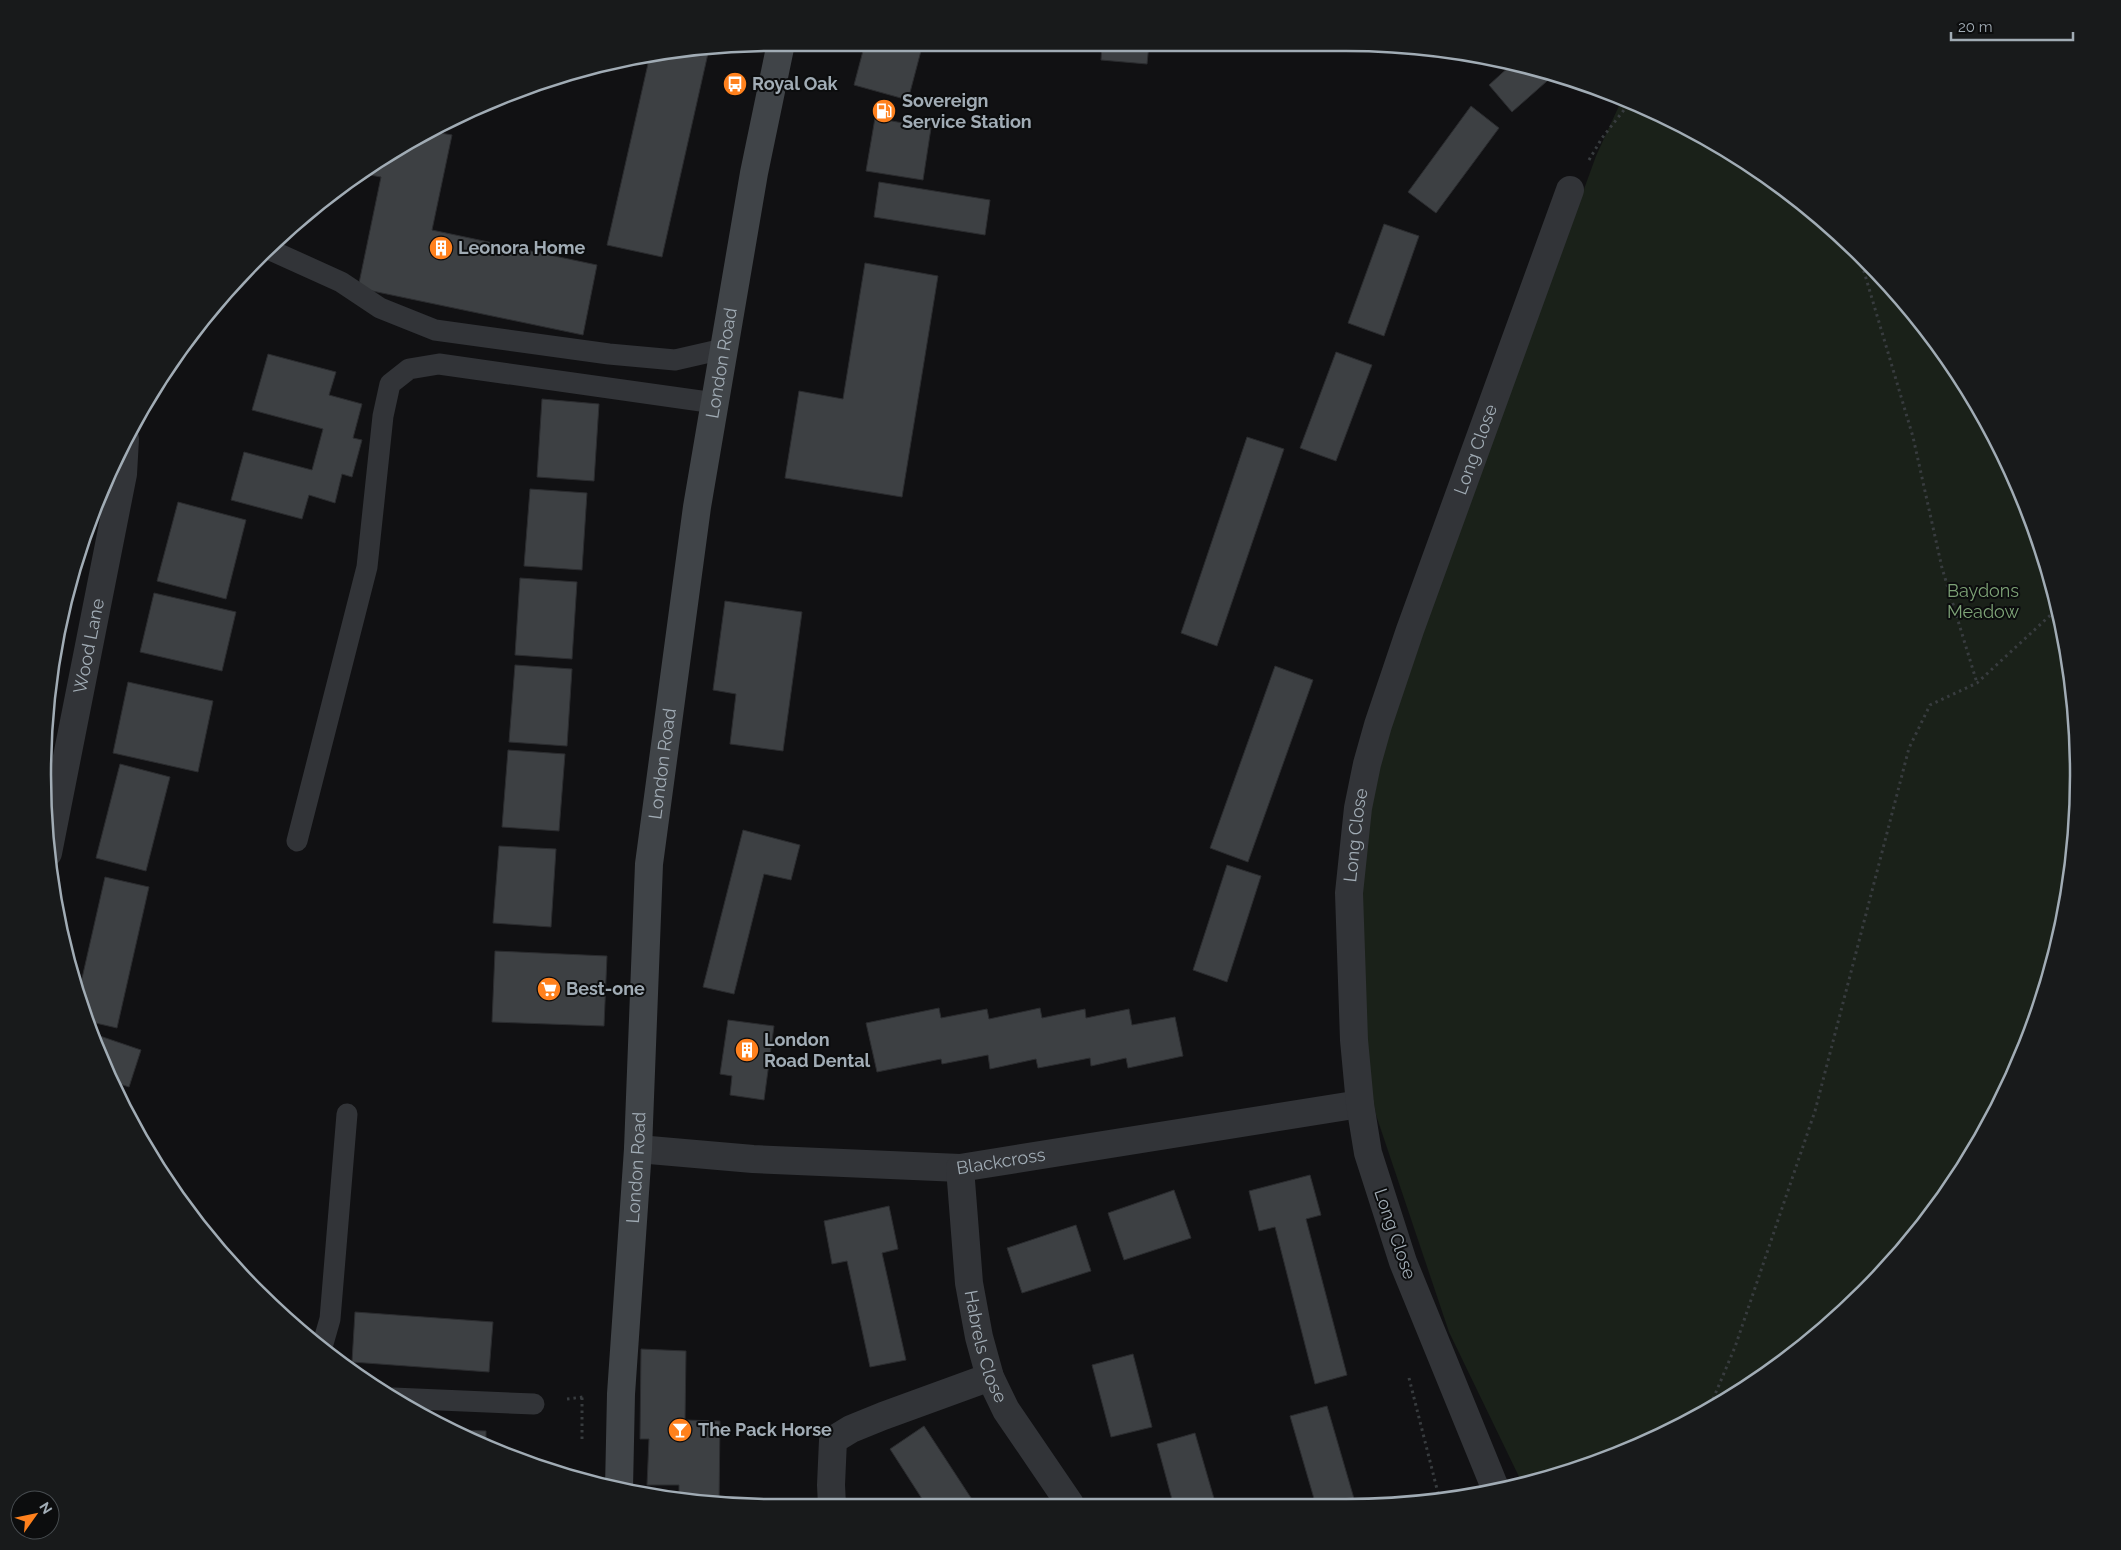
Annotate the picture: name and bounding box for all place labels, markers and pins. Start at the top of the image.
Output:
bus stop icon: Royal Oak [722,71,748,97]
place label: Royal Oak [752,73,839,94]
place label: Sovereign Service Station [902,90,1032,132]
fuel station icon: Sovereign Service Station [871,98,897,124]
building icon: Leonora Home [428,235,454,261]
place label: Leonora Home [458,237,585,258]
supermarket icon: Best-one [536,976,562,1002]
place label: Best-one [566,978,645,999]
place label: London Road Dental [764,1029,871,1071]
building icon: London Road Dental [734,1037,760,1063]
bar icon: The Pack Horse [667,1417,693,1443]
place label: The Pack Horse [698,1419,832,1440]

